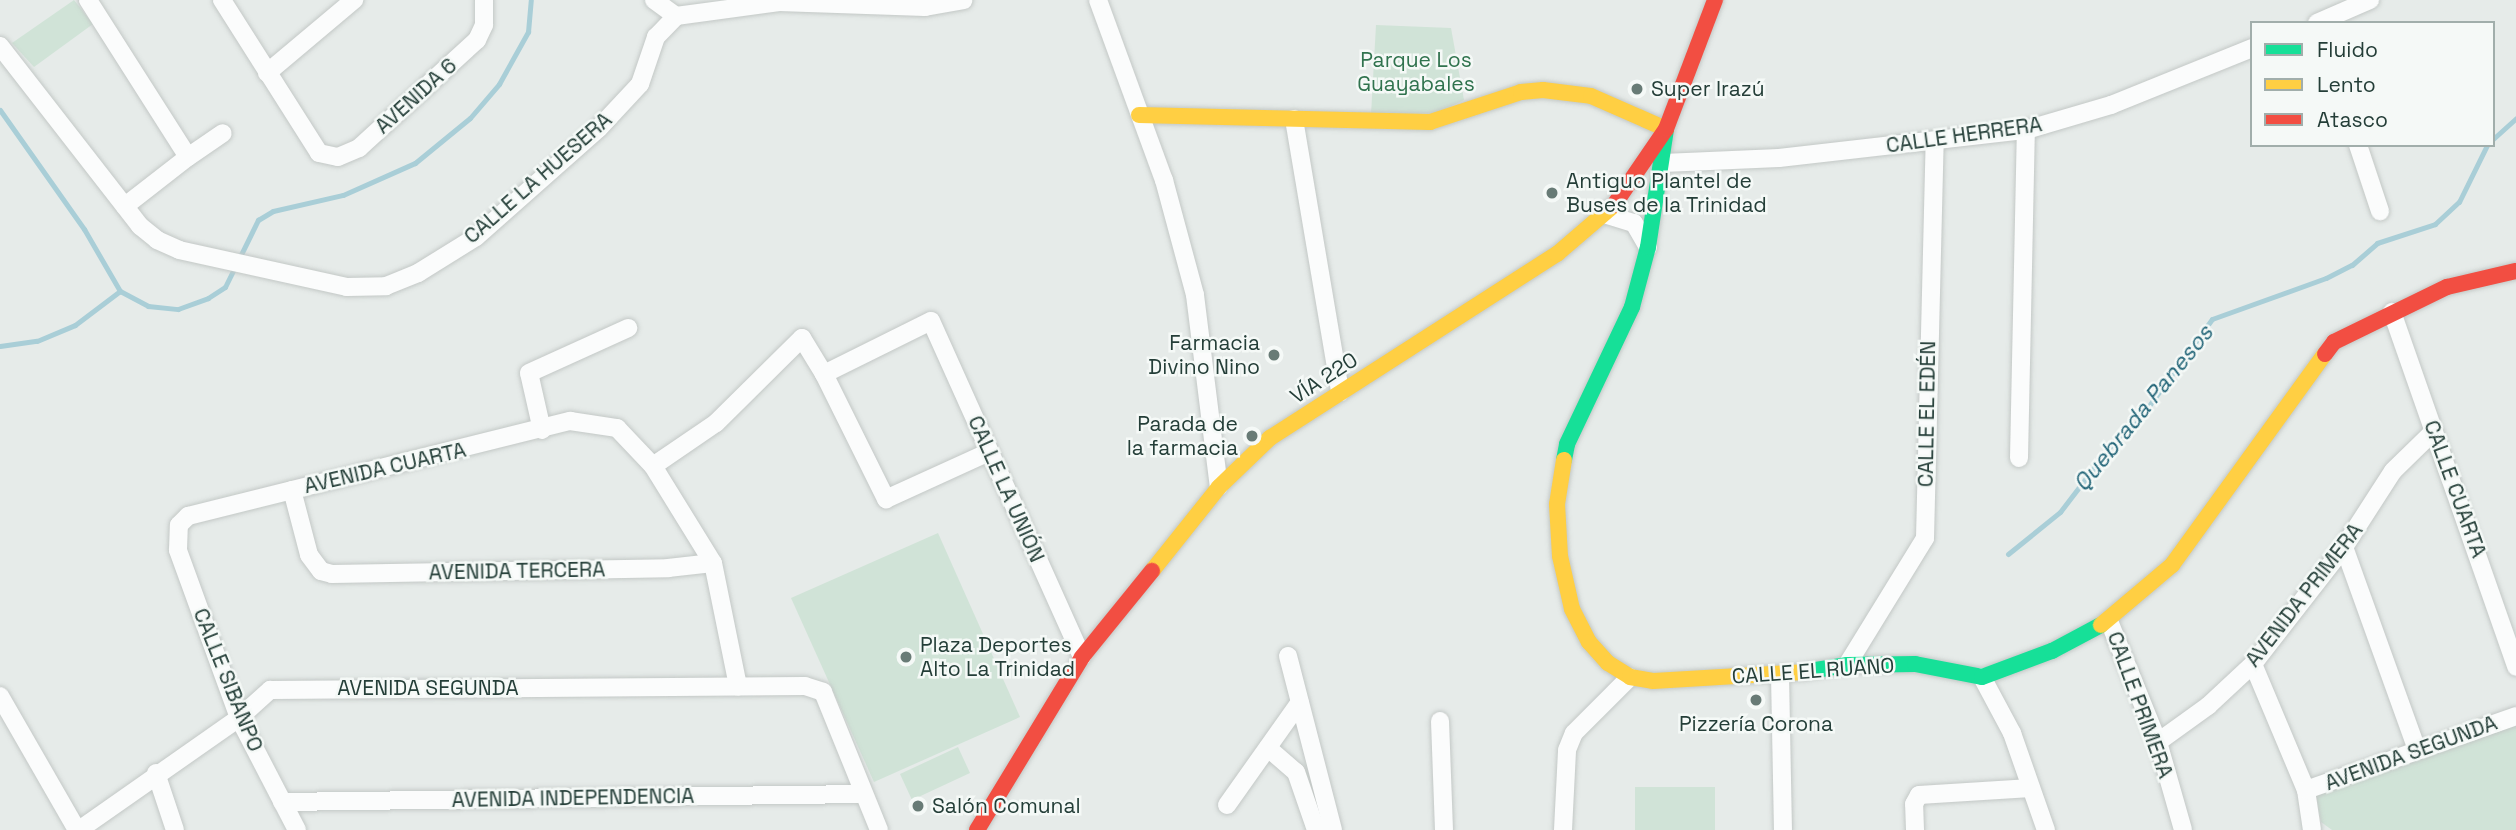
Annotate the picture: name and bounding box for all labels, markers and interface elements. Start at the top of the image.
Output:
legend [2250,21,2495,147]
text: Fluido [2317,36,2378,63]
park label: Parque Los Guayabales [1357,47,1475,97]
street label: AVENIDA 6 [370,53,462,139]
text: Lento [2317,71,2376,98]
place label: Super Irazú [1651,76,1765,102]
marker: Super Irazú [1629,81,1645,97]
text: Atasco [2317,106,2388,133]
street label: CALLE LA HUESERA [459,107,617,249]
street label: CALLE HERRERA [1884,112,2044,158]
place label: Antiguo Plantel de Buses de la Trinidad [1566,168,1767,218]
marker: Antiguo Plantel de Buses de la Trinidad [1544,185,1560,201]
water label: Quebrada Panesos [2067,319,2219,497]
place label: Farmacia Divino Nino [1148,330,1260,380]
street label: CALLE EL EDÉN [1913,340,1941,488]
marker: Farmacia Divino Nino [1266,347,1282,363]
street label: VÍA 220 [1285,347,1363,409]
place label: Parada de la farmacia [1127,411,1238,461]
street label: CALLE LA UNIÓN [962,412,1050,566]
street label: CALLE CUARTA [2419,417,2491,561]
marker: Parada de la farmacia [1244,428,1260,444]
street label: AVENIDA CUARTA [301,437,469,499]
street label: AVENIDA PRIMERA [2240,518,2368,672]
street label: AVENIDA TERCERA [428,557,606,585]
street label: CALLE SIBANPO [188,605,268,755]
street label: CALLE PRIMERA [2102,628,2178,782]
place label: Plaza Deportes Alto La Trinidad [920,632,1076,682]
marker: Plaza Deportes Alto La Trinidad [898,649,914,665]
street label: CALLE EL RUANO [1731,653,1895,689]
street label: AVENIDA SEGUNDA [337,675,519,701]
marker: Pizzería Corona [1748,692,1764,708]
street label: AVENIDA SEGUNDA [2321,710,2501,796]
place label: Pizzería Corona [1679,711,1833,737]
street label: AVENIDA INDEPENDENCIA [451,783,695,813]
place label: Salón Comunal [932,793,1081,819]
marker: Salón Comunal [910,798,926,814]

